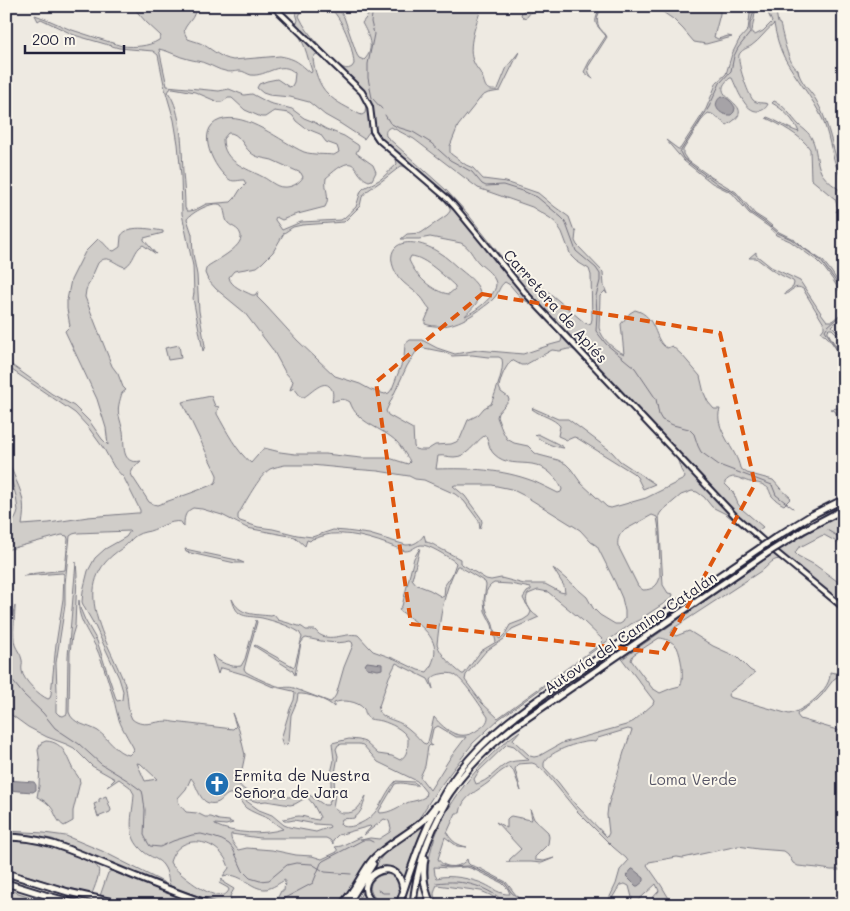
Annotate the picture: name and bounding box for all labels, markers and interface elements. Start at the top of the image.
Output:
scale bar [25,22,124,54]
text: 200 m [32,29,76,49]
street label: Carretera de Apiés [500,245,612,367]
street label: Autovía del Camino Catalán [540,567,720,697]
place label: Ermita de Nuestra Señora de Jara [234,765,370,802]
park label: Loma Verde [649,769,737,789]
church icon: Ermita de Nuestra Señora de Jara [204,771,230,797]

